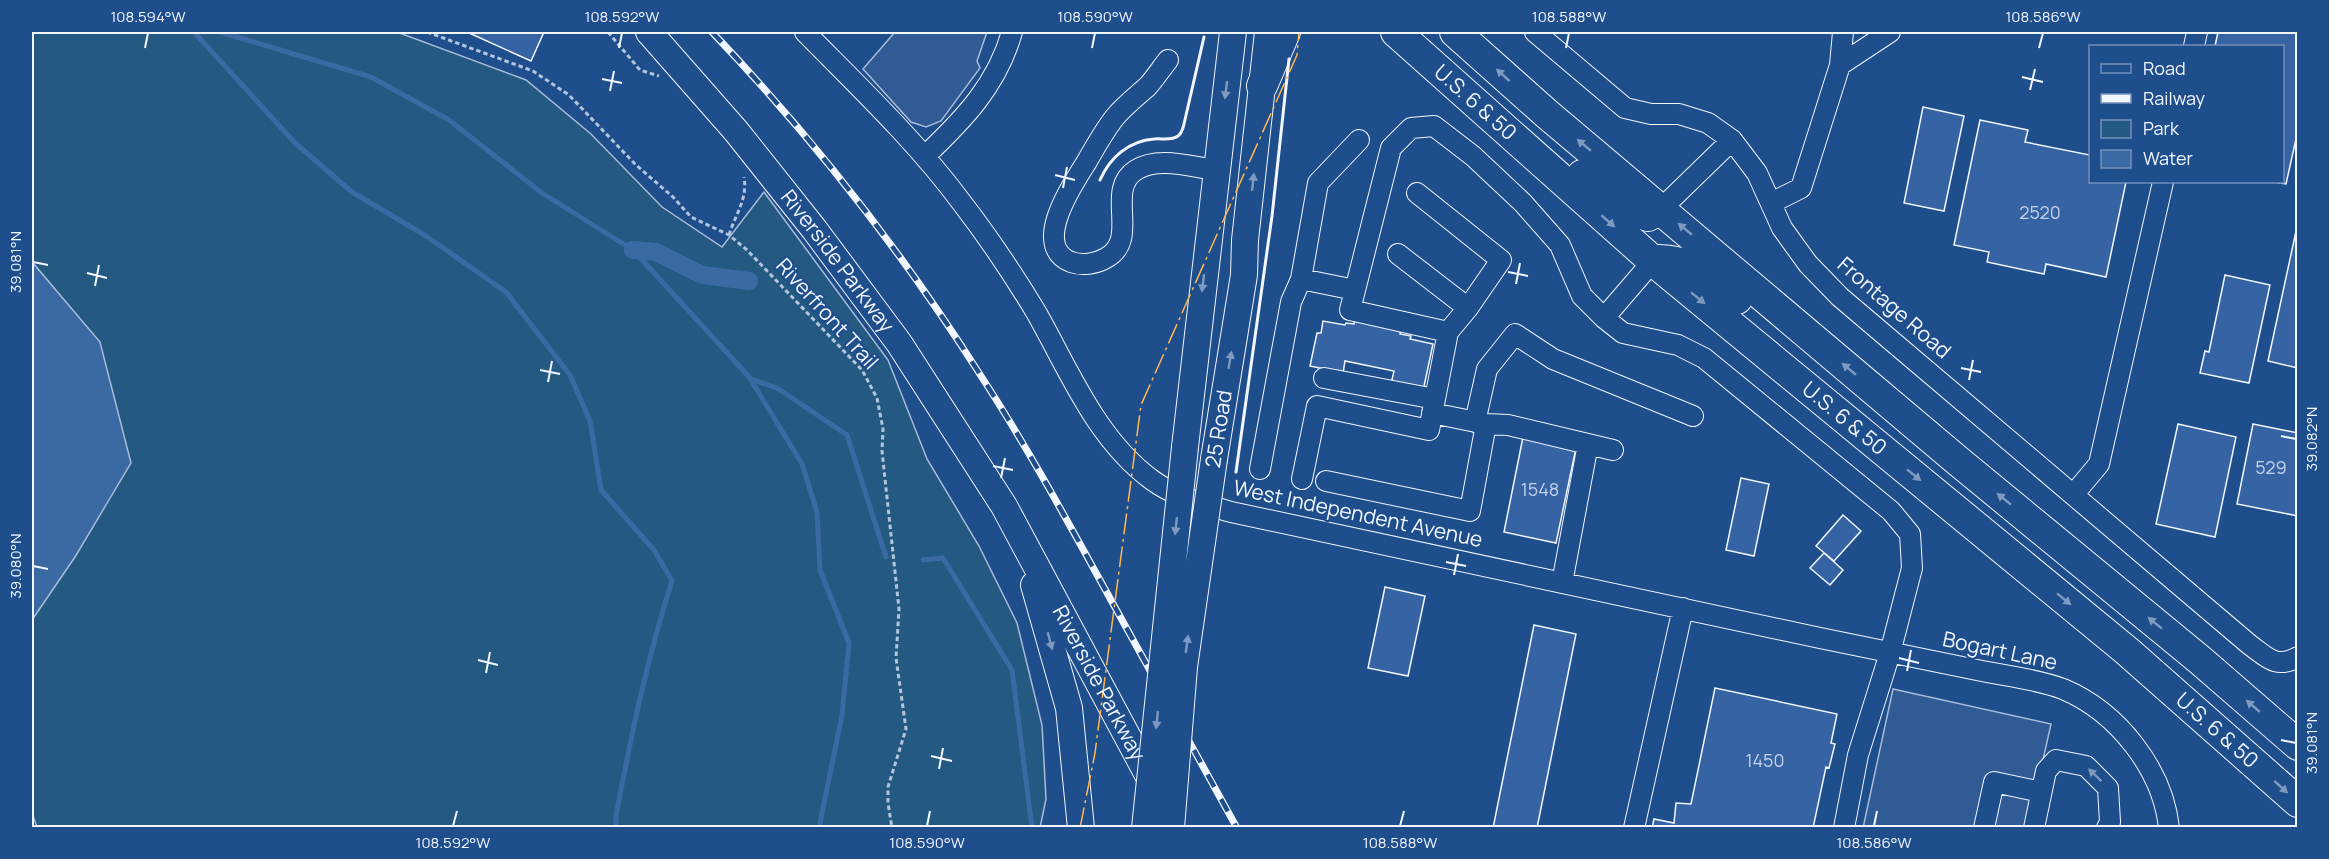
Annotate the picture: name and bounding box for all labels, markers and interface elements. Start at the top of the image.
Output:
text: 108.594°W [110,6,186,27]
text: 108.592°W [585,6,659,27]
text: 108.590°W [1057,6,1133,27]
text: 108.588°W [1532,6,1606,27]
text: 108.586°W [2006,6,2080,27]
legend [2089,45,2284,183]
text: Road [2143,56,2186,80]
street label: U.S. 6 & 50 [1429,57,1523,146]
one-way arrow [1496,69,1511,82]
one-way arrow [1221,80,1231,99]
text: Railway [2143,86,2205,110]
text: Park [2143,116,2180,140]
one-way arrow [1577,139,1592,152]
text: Water [2143,146,2193,170]
one-way arrow [1248,172,1258,191]
street label: Riverside Parkway [775,184,901,338]
house number: 2520 [2019,200,2061,224]
one-way arrow [1600,214,1615,227]
one-way arrow [1678,223,1693,236]
text: 39.081°N [5,231,26,293]
street label: Frontage Road [1832,250,1957,364]
street label: Riverfront Trail [770,252,885,375]
one-way arrow [1198,274,1207,293]
one-way arrow [1690,291,1706,304]
one-way arrow [1226,350,1235,369]
one-way arrow [1841,362,1857,375]
street label: U.S. 6 & 50 [1797,375,1893,461]
street label: 25 Road [1198,388,1238,470]
text: 39.082°N [2301,407,2322,471]
house number: 529 [2255,455,2287,479]
one-way arrow [1906,468,1921,481]
street label: West Independent Avenue [1231,473,1485,553]
house number: 1548 [1521,477,1559,501]
one-way arrow [1997,493,2012,506]
one-way arrow [1172,517,1181,536]
text: 39.080°N [5,533,26,599]
one-way arrow [2056,592,2071,605]
street label: Riverside Parkway [1047,600,1153,765]
one-way arrow [2147,616,2163,629]
street label: Bogart Lane [1940,624,2060,676]
one-way arrow [1046,632,1055,650]
one-way arrow [1183,634,1192,653]
street label: U.S. 6 & 50 [2170,686,2265,774]
one-way arrow [2246,700,2261,713]
one-way arrow [1152,711,1161,730]
text: 39.081°N [2301,712,2322,774]
house number: 1450 [1745,748,1785,772]
one-way arrow [2087,768,2102,782]
one-way arrow [2273,780,2288,793]
text: 108.592°W [416,832,490,853]
text: 108.590°W [889,832,965,853]
text: 108.588°W [1363,832,1437,853]
text: 108.586°W [1837,832,1911,853]

